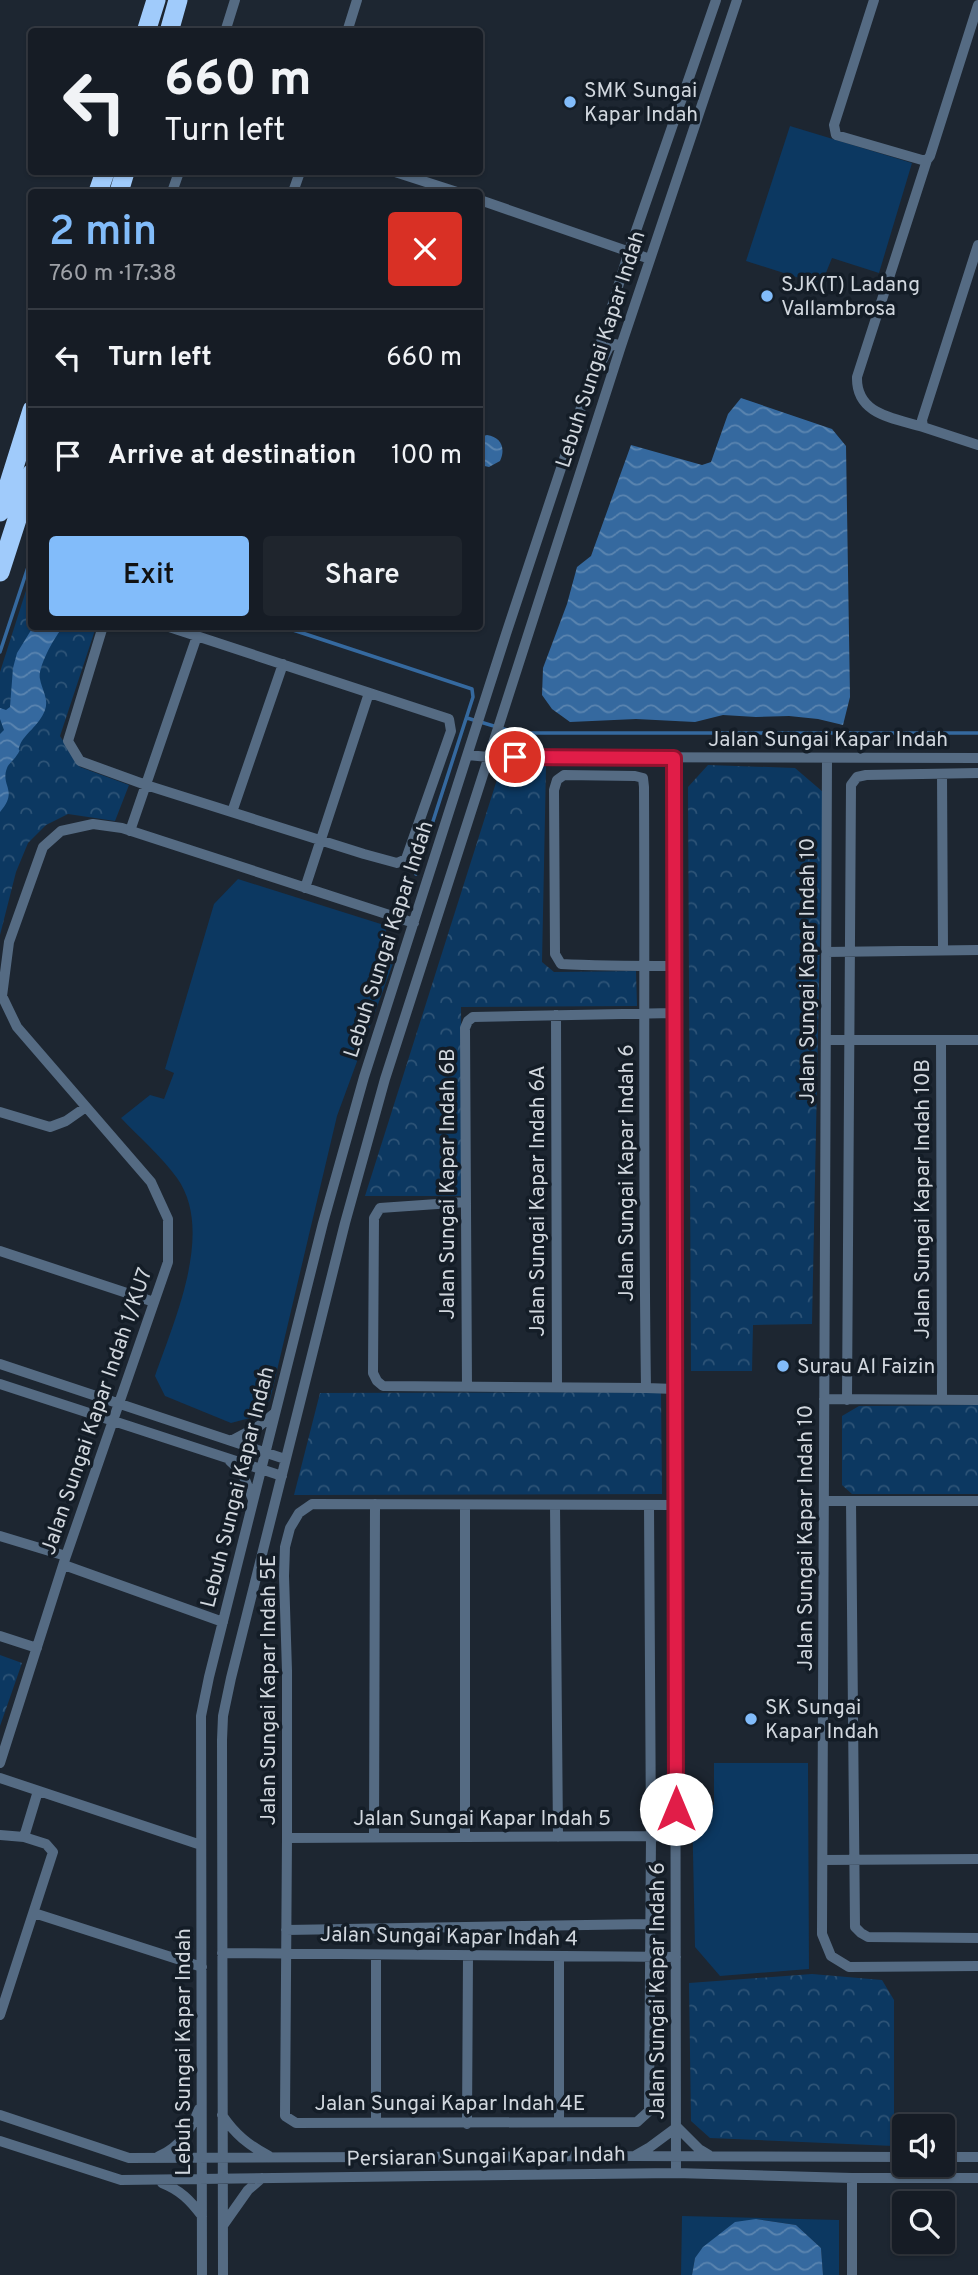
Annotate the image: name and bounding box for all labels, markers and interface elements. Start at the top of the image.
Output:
text: 660 m [164,51,312,113]
icon: left [49,56,140,147]
place label: SMK Sungai Kapar Indah [584,78,698,129]
marker: SMK Sungai Kapar Indah [562,94,578,110]
text: Turn left [164,112,285,152]
text: 2 min [49,207,157,260]
button: close [388,212,462,286]
street label: Lebuh Sungai Kapar Indah [550,228,653,471]
text: 760 m · 17:38 [49,260,177,289]
place label: SJK(T) Ladang Vallambrosa [781,272,920,323]
marker: SJK(T) Ladang Vallambrosa [759,288,775,304]
icon: left [49,339,87,377]
text: Turn left [108,342,212,375]
text: 660 m [386,342,462,375]
icon: arrive [49,437,87,475]
text: Arrive at destination [108,440,356,473]
text: 100 m [391,440,462,473]
button: Exit [49,536,249,616]
button: Share [263,536,462,616]
pin [485,727,545,787]
street label: Jalan Sungai Kapar Indah [708,727,948,754]
icon: arrive [496,738,534,776]
street label: Lebuh Sungai Kapar Indah [338,818,441,1061]
street label: Jalan Sungai Kapar Indah 10 [795,838,822,1104]
street label: Jalan Sungai Kapar Indah 6 [614,1044,641,1302]
street label: Jalan Sungai Kapar Indah 6B [435,1048,462,1320]
street label: Jalan Sungai Kapar Indah 10B [910,1059,937,1339]
street label: Jalan Sungai Kapar Indah 6A [525,1065,552,1337]
street label: Jalan Sungai Kapar Indah 1/KU7 [35,1264,159,1559]
place label: Surau Al Faizin [797,1354,935,1381]
marker: Surau Al Faizin [775,1358,791,1374]
street label: Lebuh Sungai Kapar Indah [195,1364,282,1611]
street label: Jalan Sungai Kapar Indah 10 [793,1405,820,1671]
street label: Jalan Sungai Kapar Indah 5E [256,1555,283,1825]
place label: SK Sungai Kapar Indah [765,1695,879,1746]
marker: SK Sungai Kapar Indah [743,1711,759,1727]
position arrow [639,1772,713,1846]
street label: Jalan Sungai Kapar Indah 5 [353,1806,611,1833]
street label: Jalan Sungai Kapar Indah 6 [645,1862,672,2120]
street label: Jalan Sungai Kapar Indah 4 [320,1922,578,1953]
street label: Lebuh Sungai Kapar Indah [171,1928,198,2176]
street label: Jalan Sungai Kapar Indah 4E [315,2091,585,2118]
map controls [892,2114,955,2254]
button: sound [892,2114,955,2177]
street label: Persiaran Sungai Kapar Indah [346,2142,626,2173]
button: search [892,2191,955,2254]

